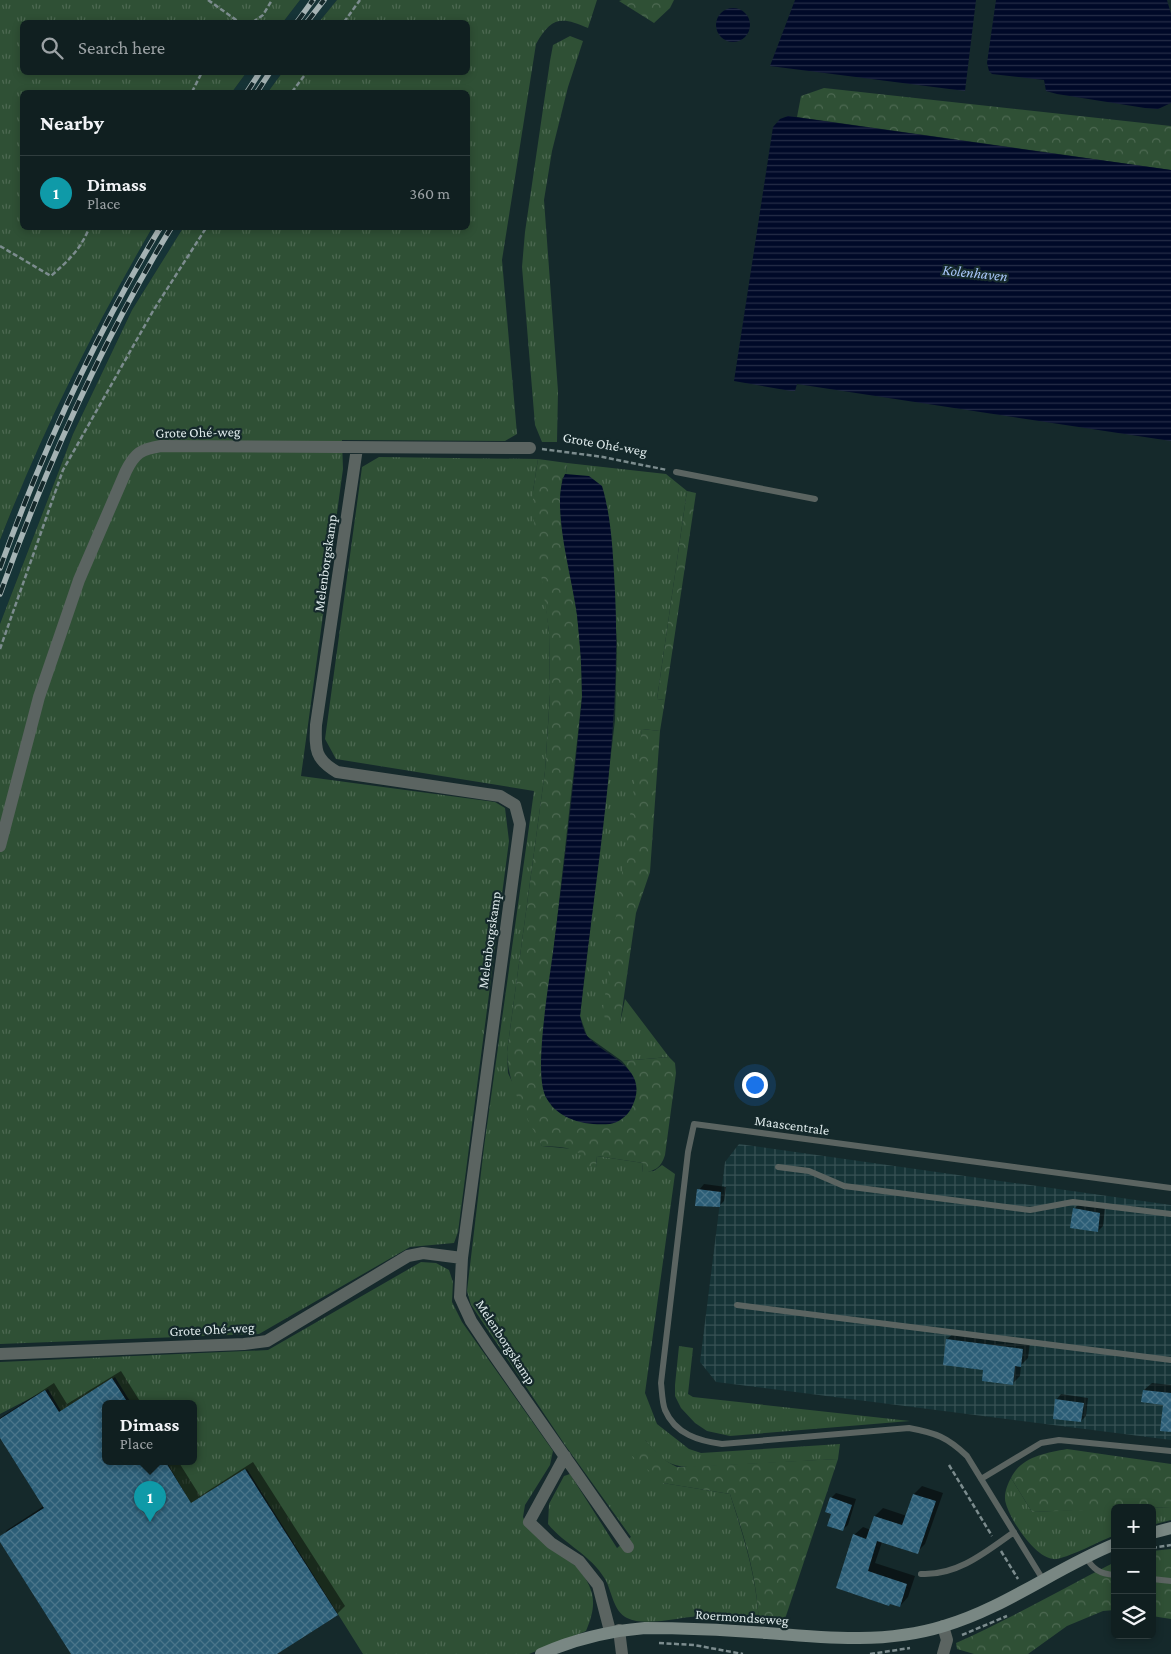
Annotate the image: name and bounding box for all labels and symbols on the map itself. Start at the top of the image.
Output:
water label: Kolenhaven [942,262,1009,284]
street label: Grote Ohé-weg [155,423,241,441]
street label: Grote Ohé-weg [562,429,649,459]
street label: Melenborgskamp [310,513,340,613]
street label: Melenborgskamp [474,890,504,990]
your location [742,1072,768,1098]
street label: Maascentrale [754,1112,830,1138]
street label: Melenborgskamp [473,1297,539,1387]
street label: Grote Ohé-weg [169,1319,255,1339]
pin: 1 [134,1481,166,1522]
street label: Roermondseweg [695,1606,789,1628]

